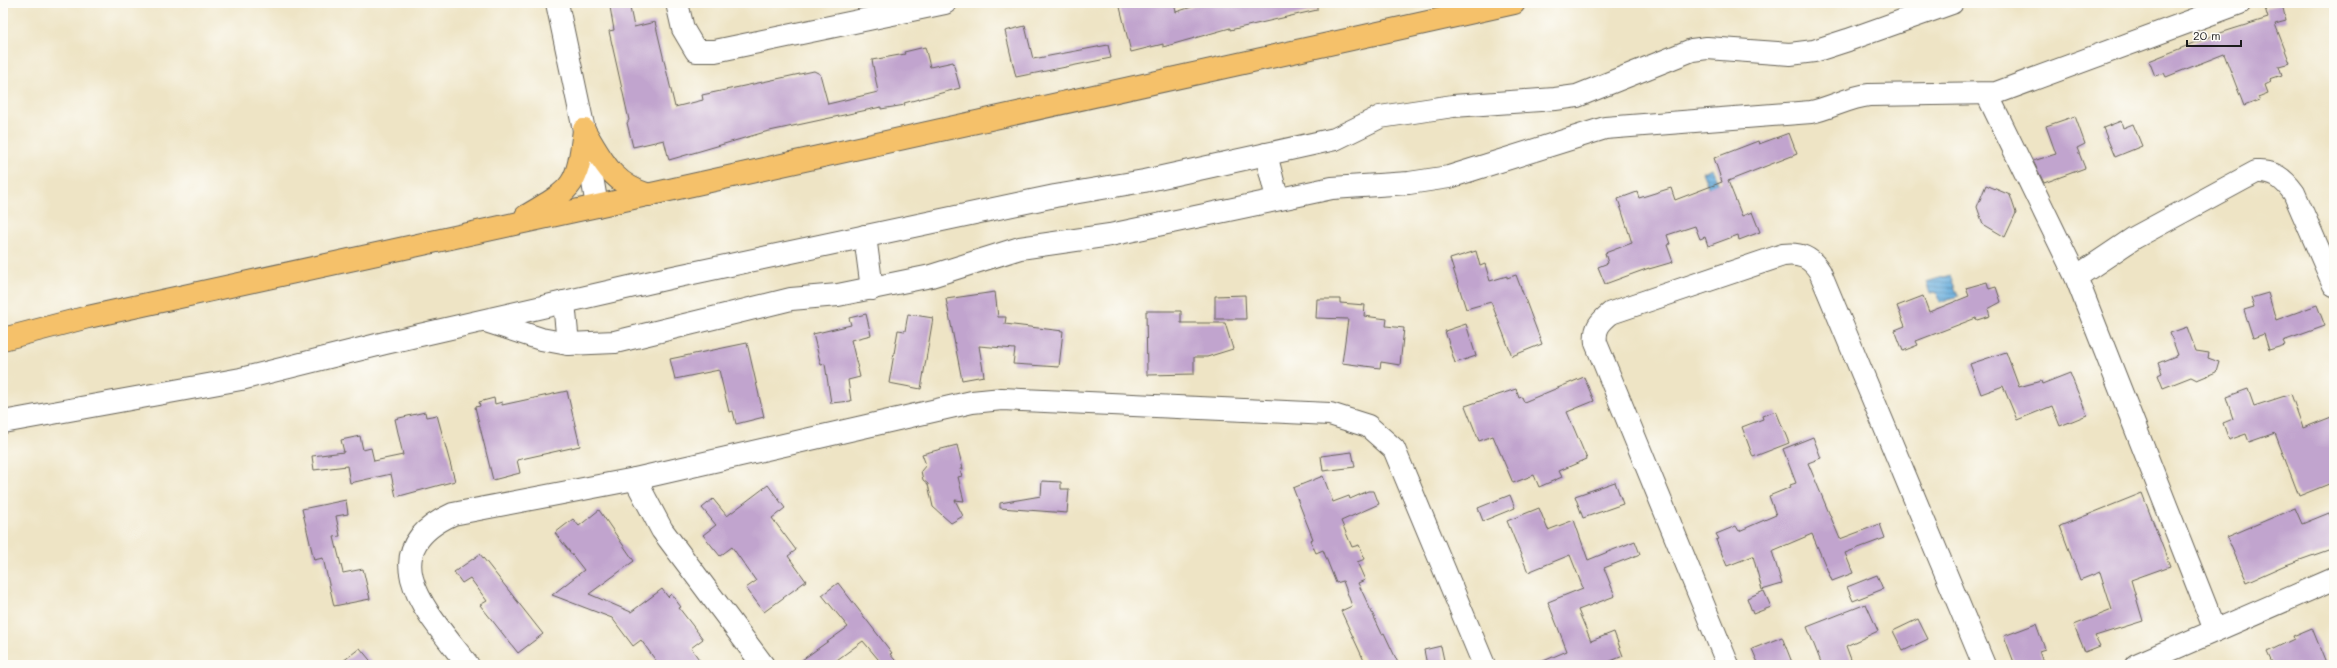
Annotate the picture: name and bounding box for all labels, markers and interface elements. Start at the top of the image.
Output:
scale bar [2187,22,2241,48]
text: 20 m [2193,27,2221,43]

